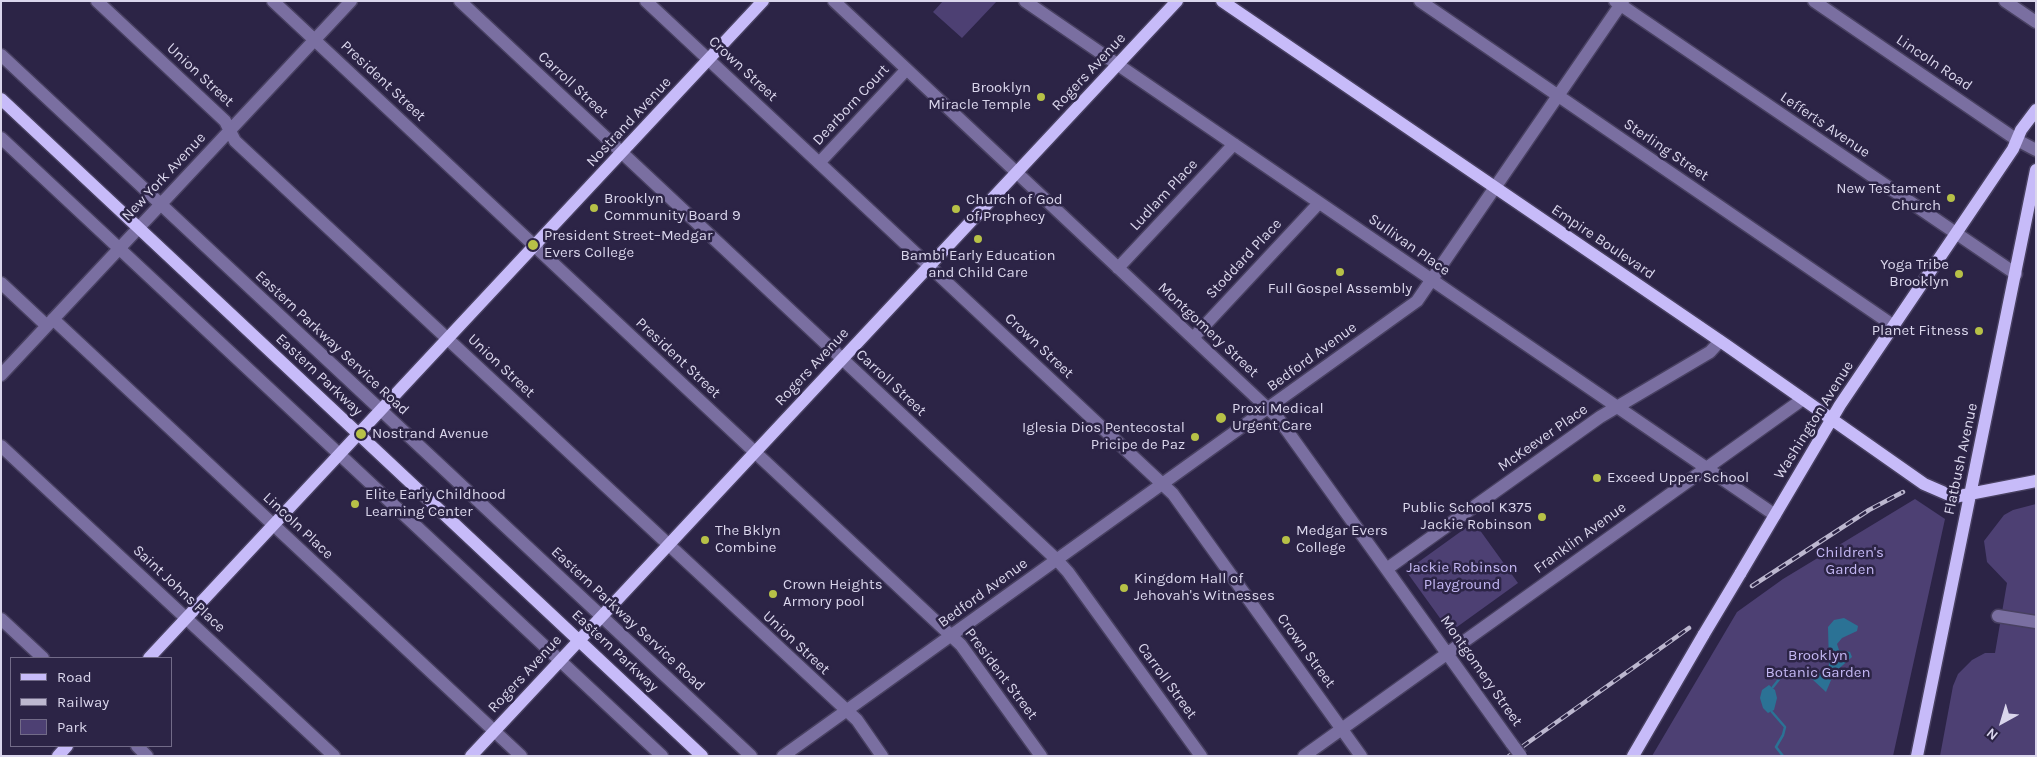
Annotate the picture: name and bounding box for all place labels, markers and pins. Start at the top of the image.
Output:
place label: Brooklyn Miracle Temple [928,79,1031,114]
marker: Brooklyn Miracle Temple [1035,91,1047,103]
place label: New Testament Church [1836,180,1941,215]
place label: Brooklyn Community Board 9 [604,190,741,225]
place label: Church of God of Prophecy [966,191,1063,226]
marker: New Testament Church [1945,192,1957,204]
marker: Brooklyn Community Board 9 [588,202,600,214]
marker: Church of God of Prophecy [950,203,962,215]
place label: President Street–Medgar Evers College [544,227,712,262]
marker: Bambi Early Education and Child Care [972,233,984,245]
marker: President Street–Medgar Evers College [526,238,540,252]
place label: Bambi Early Education and Child Care [900,247,1056,282]
place label: Yoga Tribe Brooklyn [1880,256,1949,291]
marker: Full Gospel Assembly [1334,266,1346,278]
marker: Yoga Tribe Brooklyn [1953,268,1965,280]
place label: Full Gospel Assembly [1268,280,1412,298]
place label: Planet Fitness [1872,322,1969,340]
marker: Planet Fitness [1973,325,1985,337]
place label: Proxi Medical Urgent Care [1232,400,1324,435]
marker: Proxi Medical Urgent Care [1214,411,1228,425]
place label: Iglesia Dios Pentecostal Pricipe de Paz [1022,419,1185,454]
place label: Nostrand Avenue [372,425,489,443]
marker: Nostrand Avenue [354,427,368,441]
marker: Iglesia Dios Pentecostal Pricipe de Paz [1189,431,1201,443]
place label: Exceed Upper School [1607,469,1749,487]
marker: Exceed Upper School [1591,472,1603,484]
place label: Elite Early Childhood Learning Center [365,486,506,521]
marker: Elite Early Childhood Learning Center [349,498,361,510]
place label: Public School K375 Jackie Robinson [1402,499,1532,534]
marker: Public School K375 Jackie Robinson [1536,511,1548,523]
place label: The Bklyn Combine [715,522,781,557]
place label: Medgar Evers College [1296,522,1388,557]
marker: The Bklyn Combine [699,534,711,546]
marker: Medgar Evers College [1280,534,1292,546]
place label: Kingdom Hall of Jehovah's Witnesses [1134,570,1275,605]
place label: Crown Heights Armory pool [783,576,883,611]
marker: Kingdom Hall of Jehovah's Witnesses [1118,582,1130,594]
marker: Crown Heights Armory pool [767,588,779,600]

